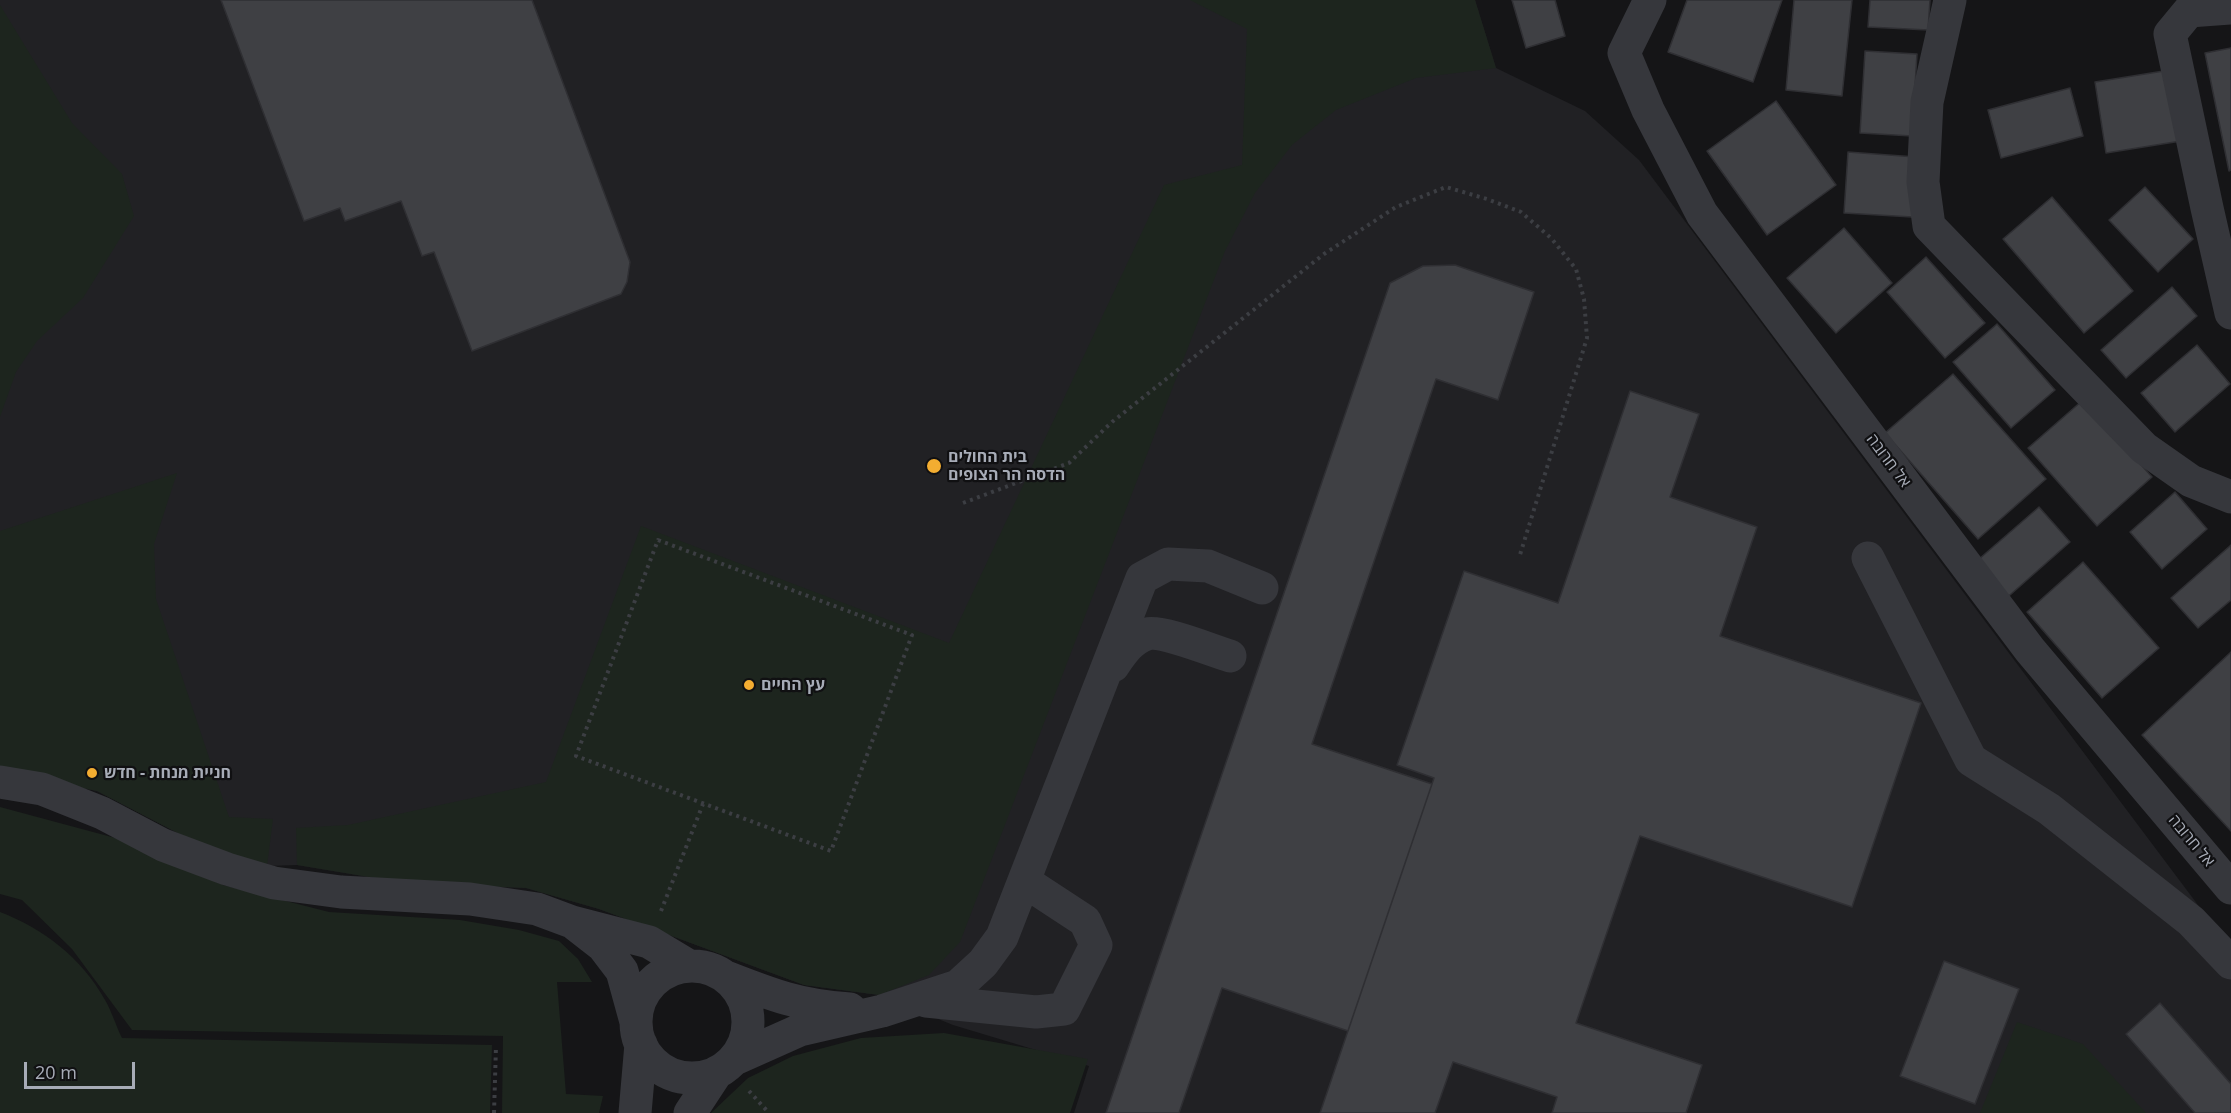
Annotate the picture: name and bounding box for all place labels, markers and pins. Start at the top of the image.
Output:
place label: בית החולים הדסה הר הצופים [948,447,1065,485]
marker: בית החולים הדסה הר הצופים [925,457,943,475]
place label: עץ החיים [761,675,825,695]
marker: עץ החיים [742,678,756,692]
place label: חניית מנחת - חדש [104,763,231,783]
marker: חניית מנחת - חדש [85,766,99,780]

